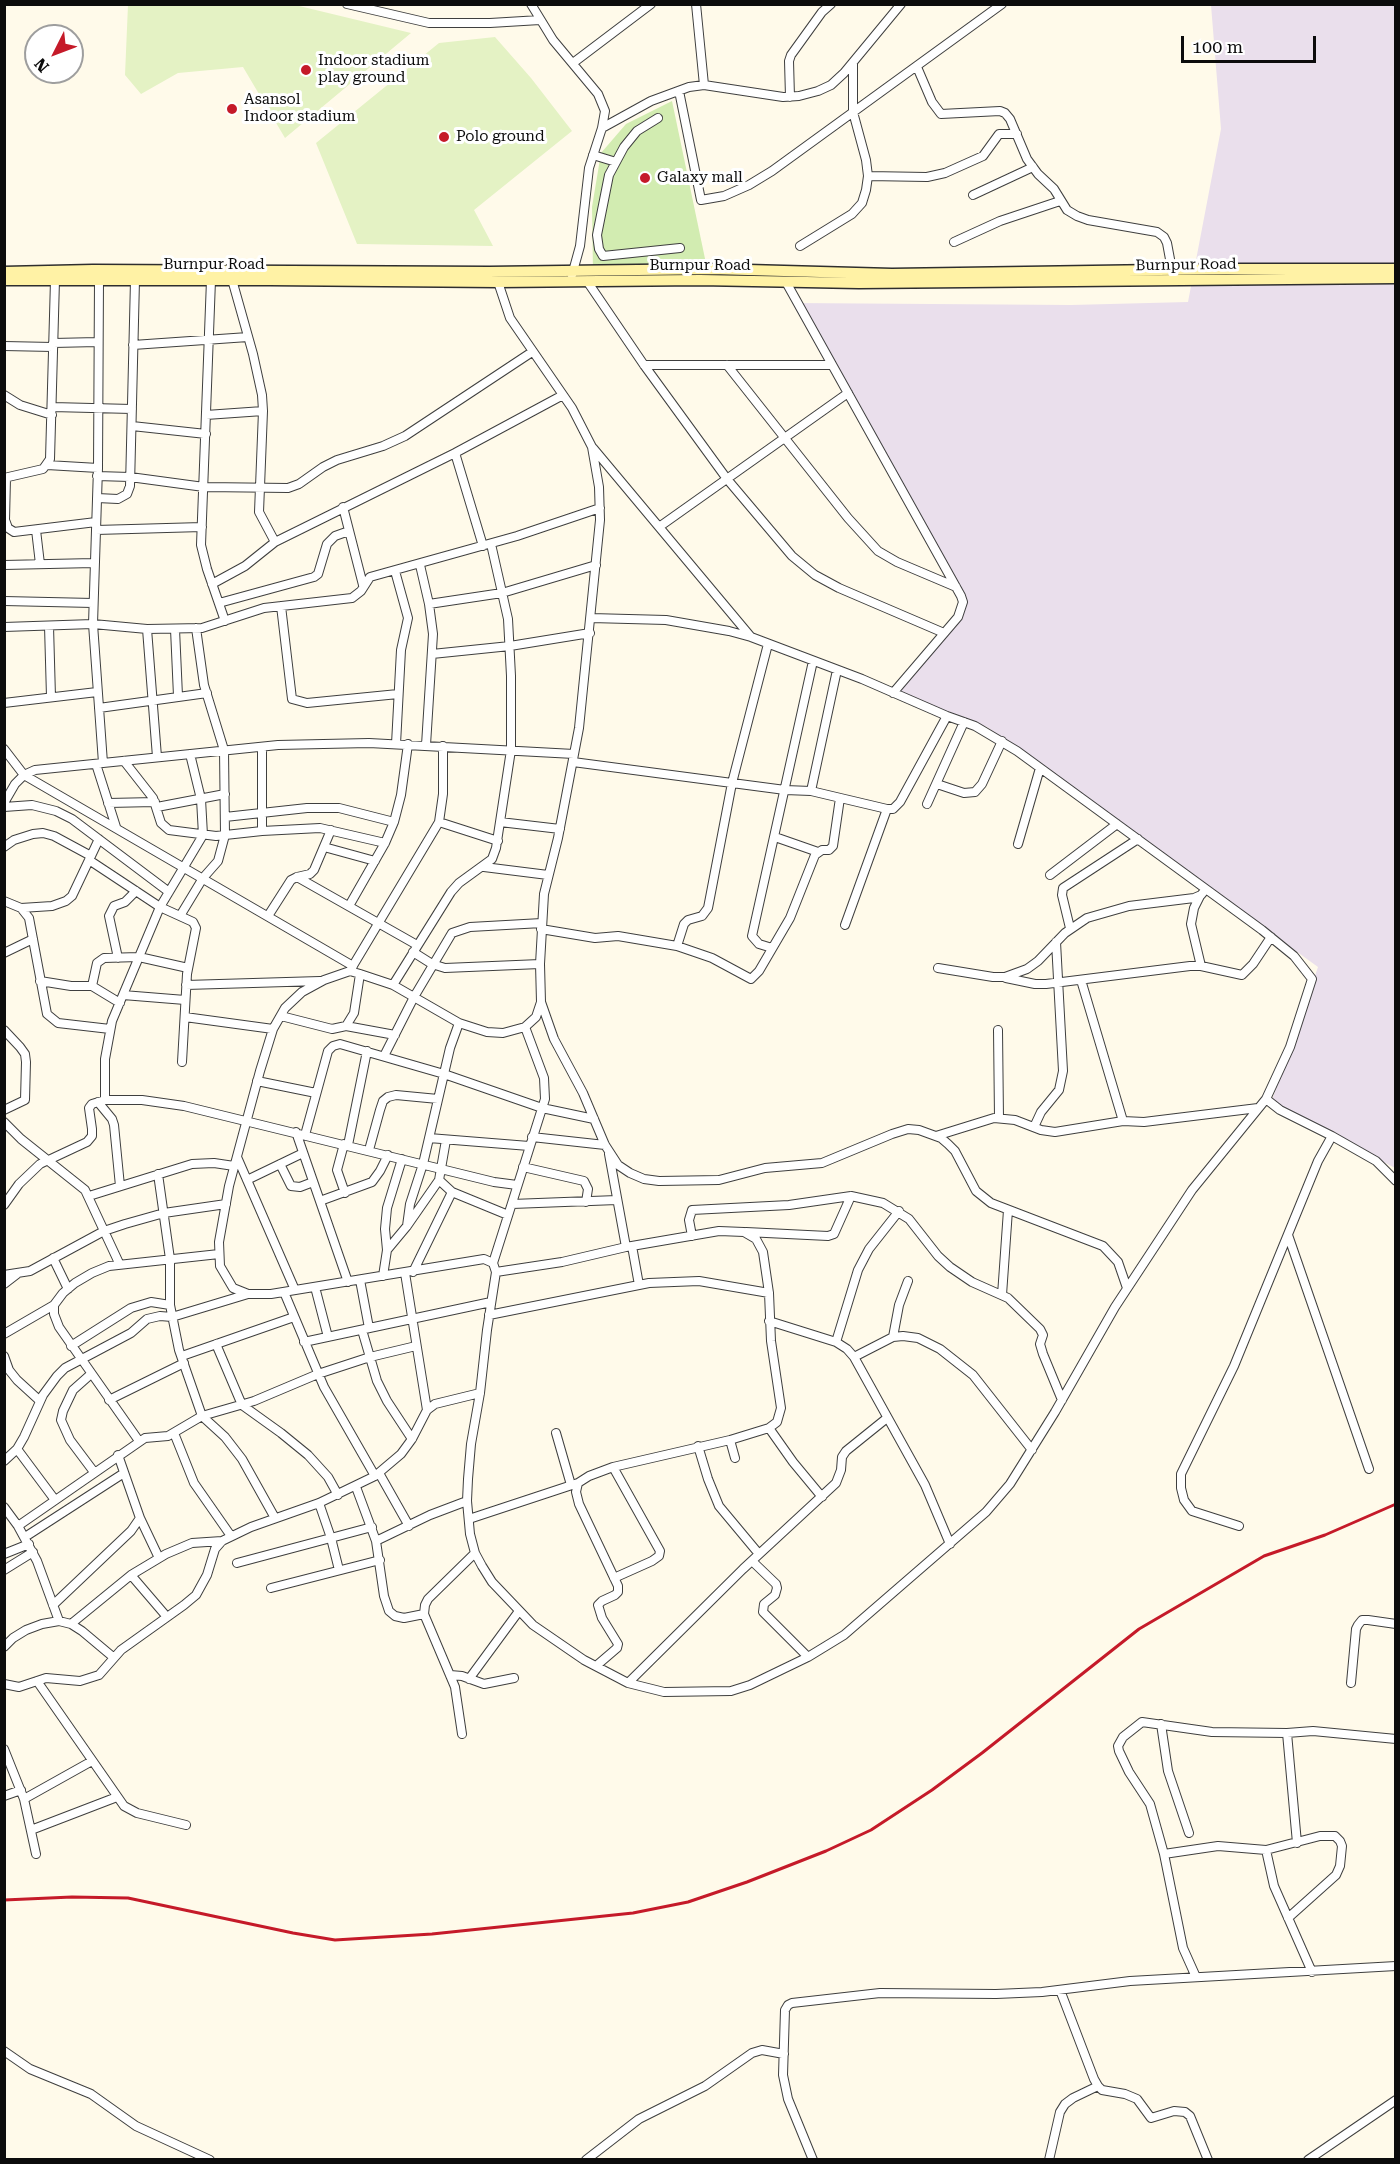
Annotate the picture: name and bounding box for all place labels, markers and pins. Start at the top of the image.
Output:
place label: Indoor stadium play ground [318,52,429,87]
marker: Indoor stadium play ground [299,63,313,77]
place label: Asansol Indoor stadium [244,91,355,126]
marker: Asansol Indoor stadium [225,102,239,116]
place label: Polo ground [456,128,545,146]
marker: Polo ground [437,130,451,144]
place label: Galaxy mall [657,169,743,187]
marker: Galaxy mall [638,171,652,185]

